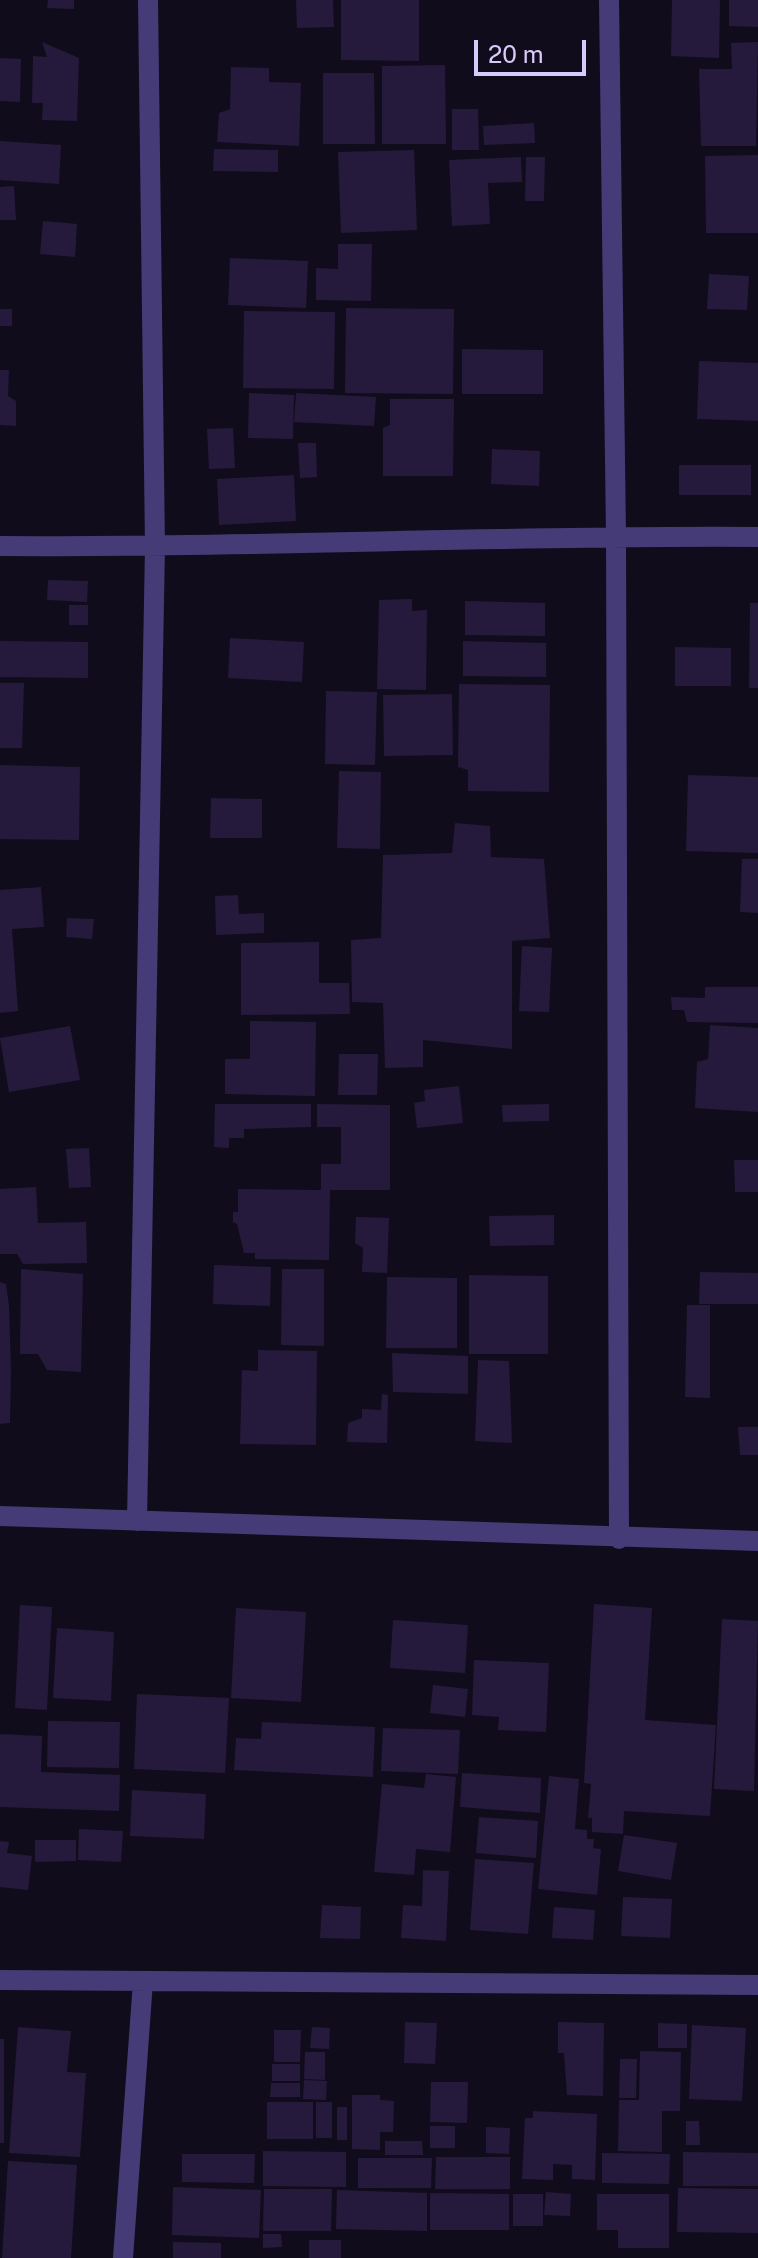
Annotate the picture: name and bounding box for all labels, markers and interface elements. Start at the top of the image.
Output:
scale bar [478,24,590,74]
text: 20 m [488,40,544,68]

